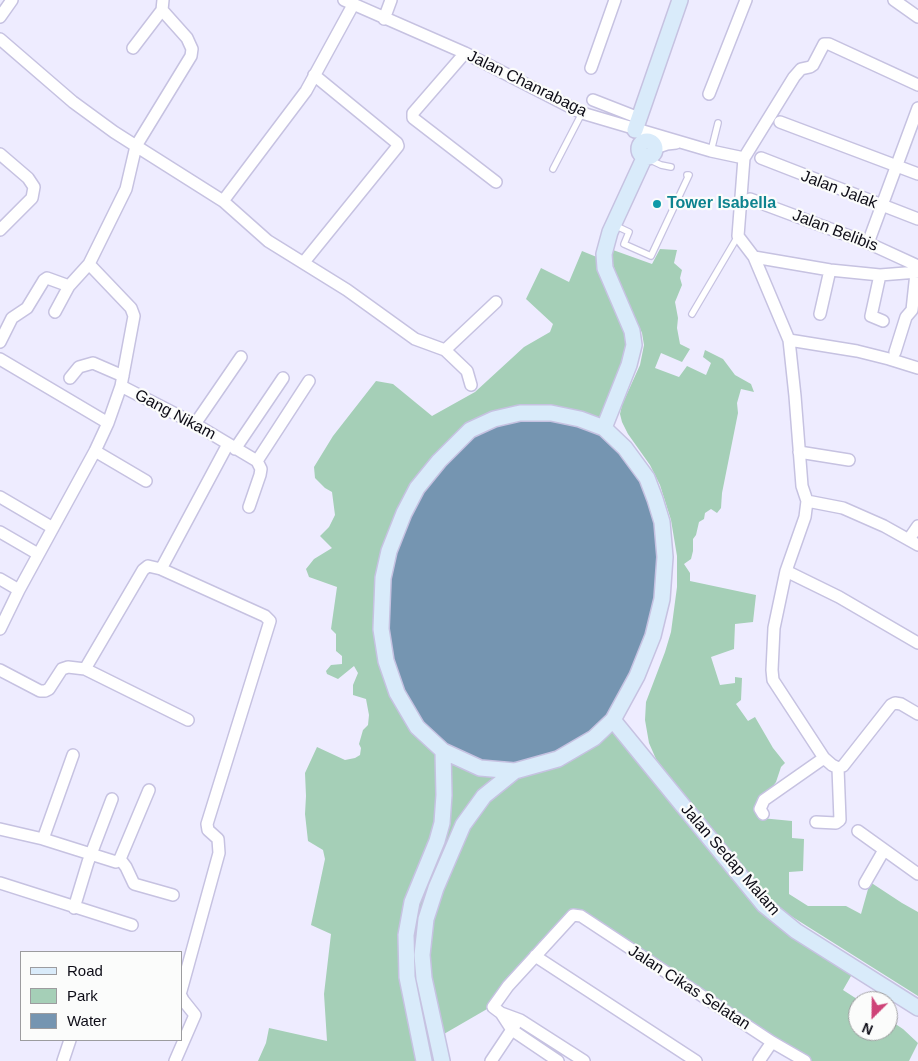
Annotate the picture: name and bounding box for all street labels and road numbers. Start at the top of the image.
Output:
street label: Jalan Chanrabaga [464,47,590,121]
street label: Jalan Jalak [798,167,880,213]
street label: Jalan Belibis [790,206,880,256]
street label: Gang Nikam [131,386,219,444]
street label: Jalan Sedap Malam [676,800,784,920]
street label: Jalan Cikas Selatan [624,941,754,1035]

